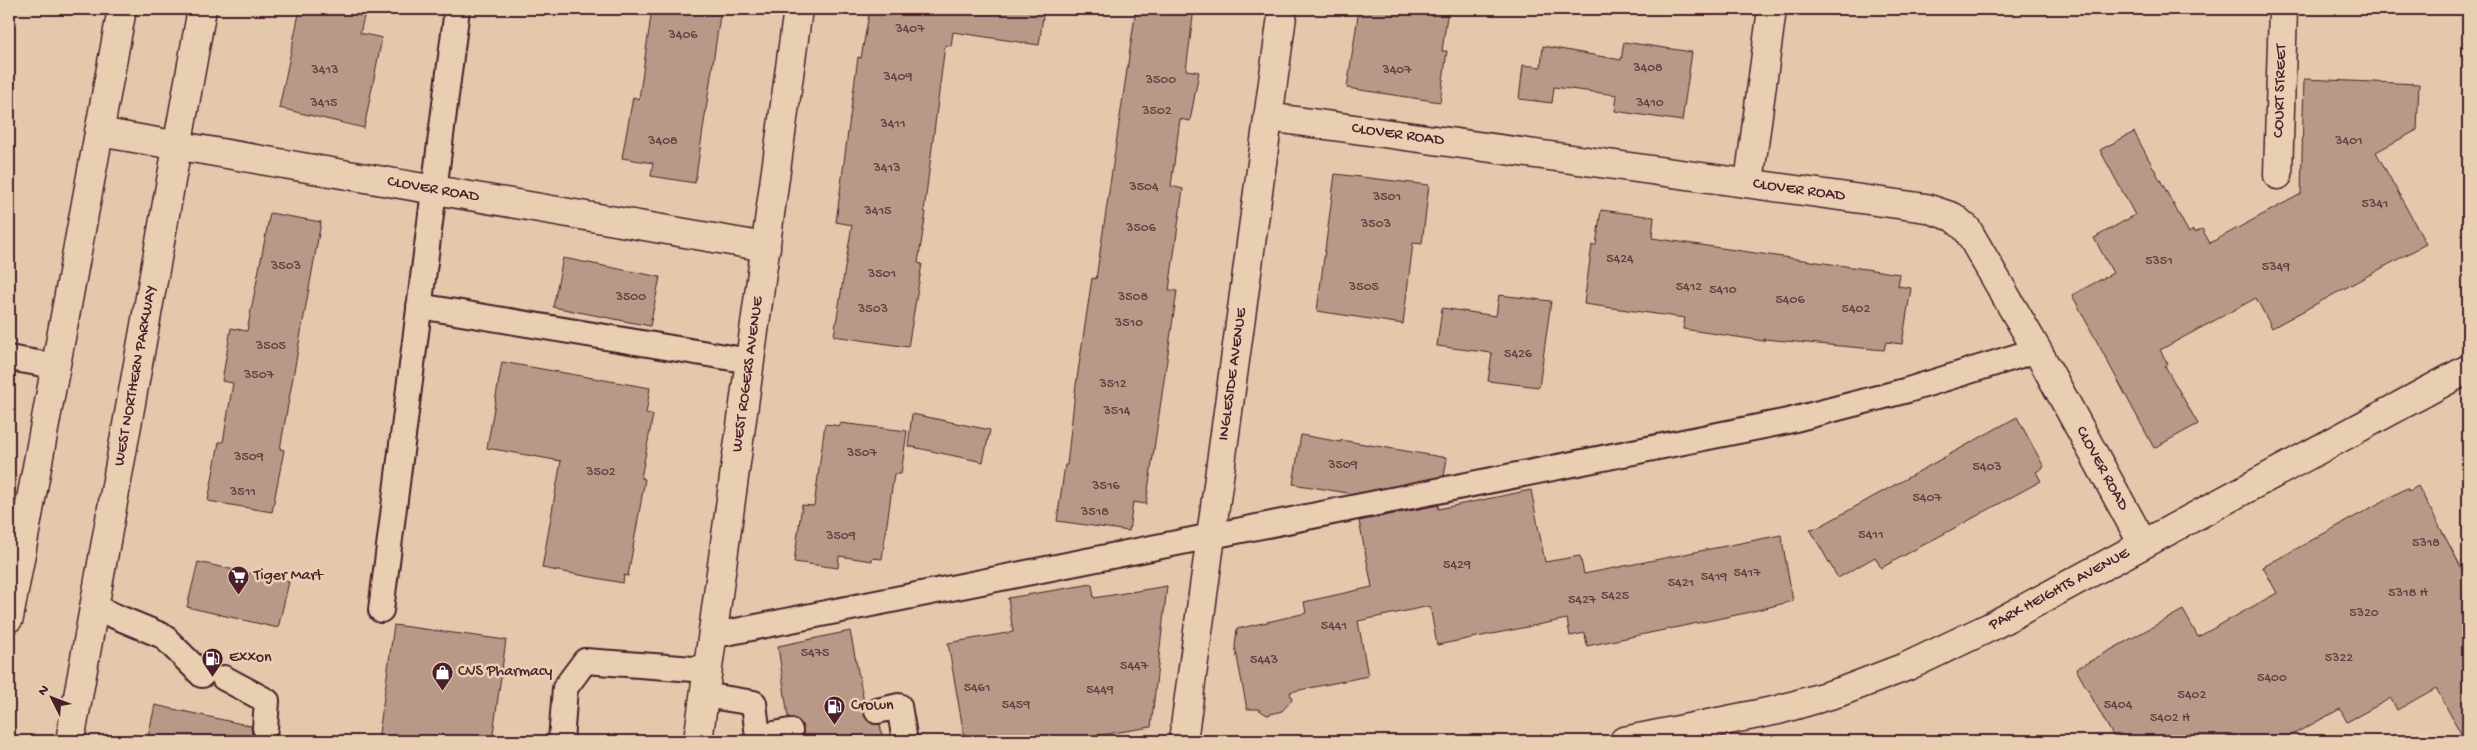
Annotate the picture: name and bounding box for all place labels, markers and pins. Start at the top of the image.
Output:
supermarket icon: Tiger Mart [226,564,250,595]
place label: Tiger Mart [253,567,324,586]
fuel station icon: Exxon [201,646,225,677]
place label: Exxon [229,649,272,668]
shop icon: CVS Pharmacy [430,660,454,691]
place label: CVS Pharmacy [458,663,552,682]
fuel station icon: Crown [823,694,847,725]
place label: Crown [851,697,894,716]

